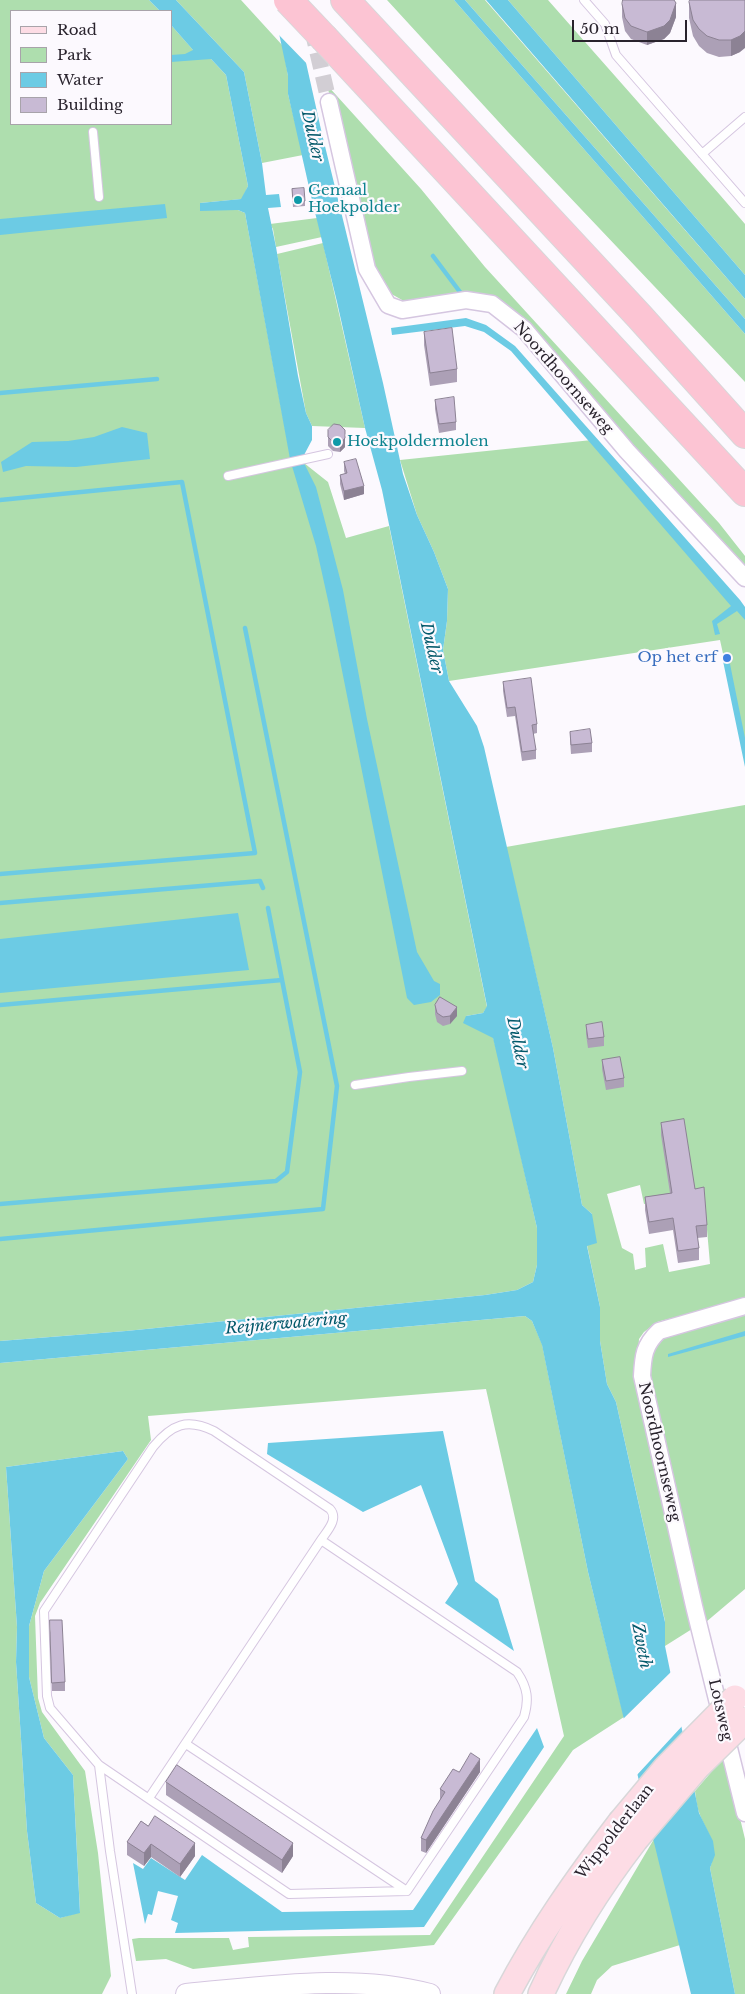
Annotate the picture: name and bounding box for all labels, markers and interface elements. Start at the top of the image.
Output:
legend [10,10,172,125]
scale bar [575,10,690,42]
text: 50 m [580,19,620,38]
text: Road [57,20,97,39]
text: Park [57,45,92,64]
text: Water [57,70,103,89]
text: Building [57,95,123,114]
water label: Dulder [297,108,327,164]
place label: Gemaal Hoekpolder [308,182,400,217]
marker: Gemaal Hoekpolder [292,194,304,206]
street label: Noordhoornseweg [509,318,617,438]
place label: Hoekpoldermolen [347,433,489,451]
marker: Hoekpoldermolen [331,436,343,448]
water label: Dulder [416,620,446,676]
place label: Op het erf [638,649,717,667]
marker: Op het erf [721,652,733,664]
water label: Dulder [502,1016,532,1070]
water label: Reijnerwatering [224,1309,348,1339]
street label: Noordhoornseweg [634,1381,684,1523]
water label: Zweth [627,1622,655,1670]
street label: Lotsweg [704,1677,736,1743]
street label: Wippolderlaan [572,1781,658,1883]

